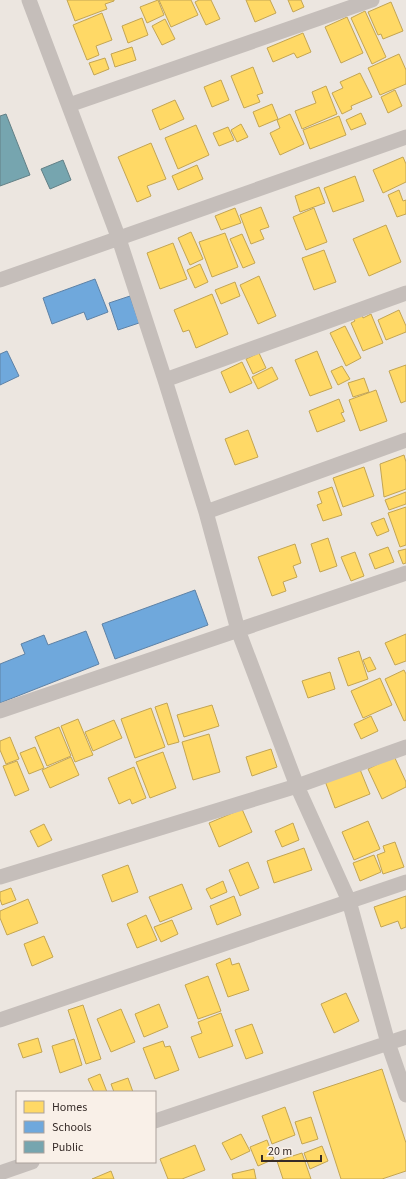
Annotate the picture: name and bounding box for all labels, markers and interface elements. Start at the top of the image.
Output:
legend [16,1091,156,1163]
text: Homes [52,1099,87,1116]
text: Schools [52,1119,92,1136]
scale bar [262,1137,321,1163]
text: Public [52,1139,84,1156]
text: 20 m [268,1143,292,1160]

